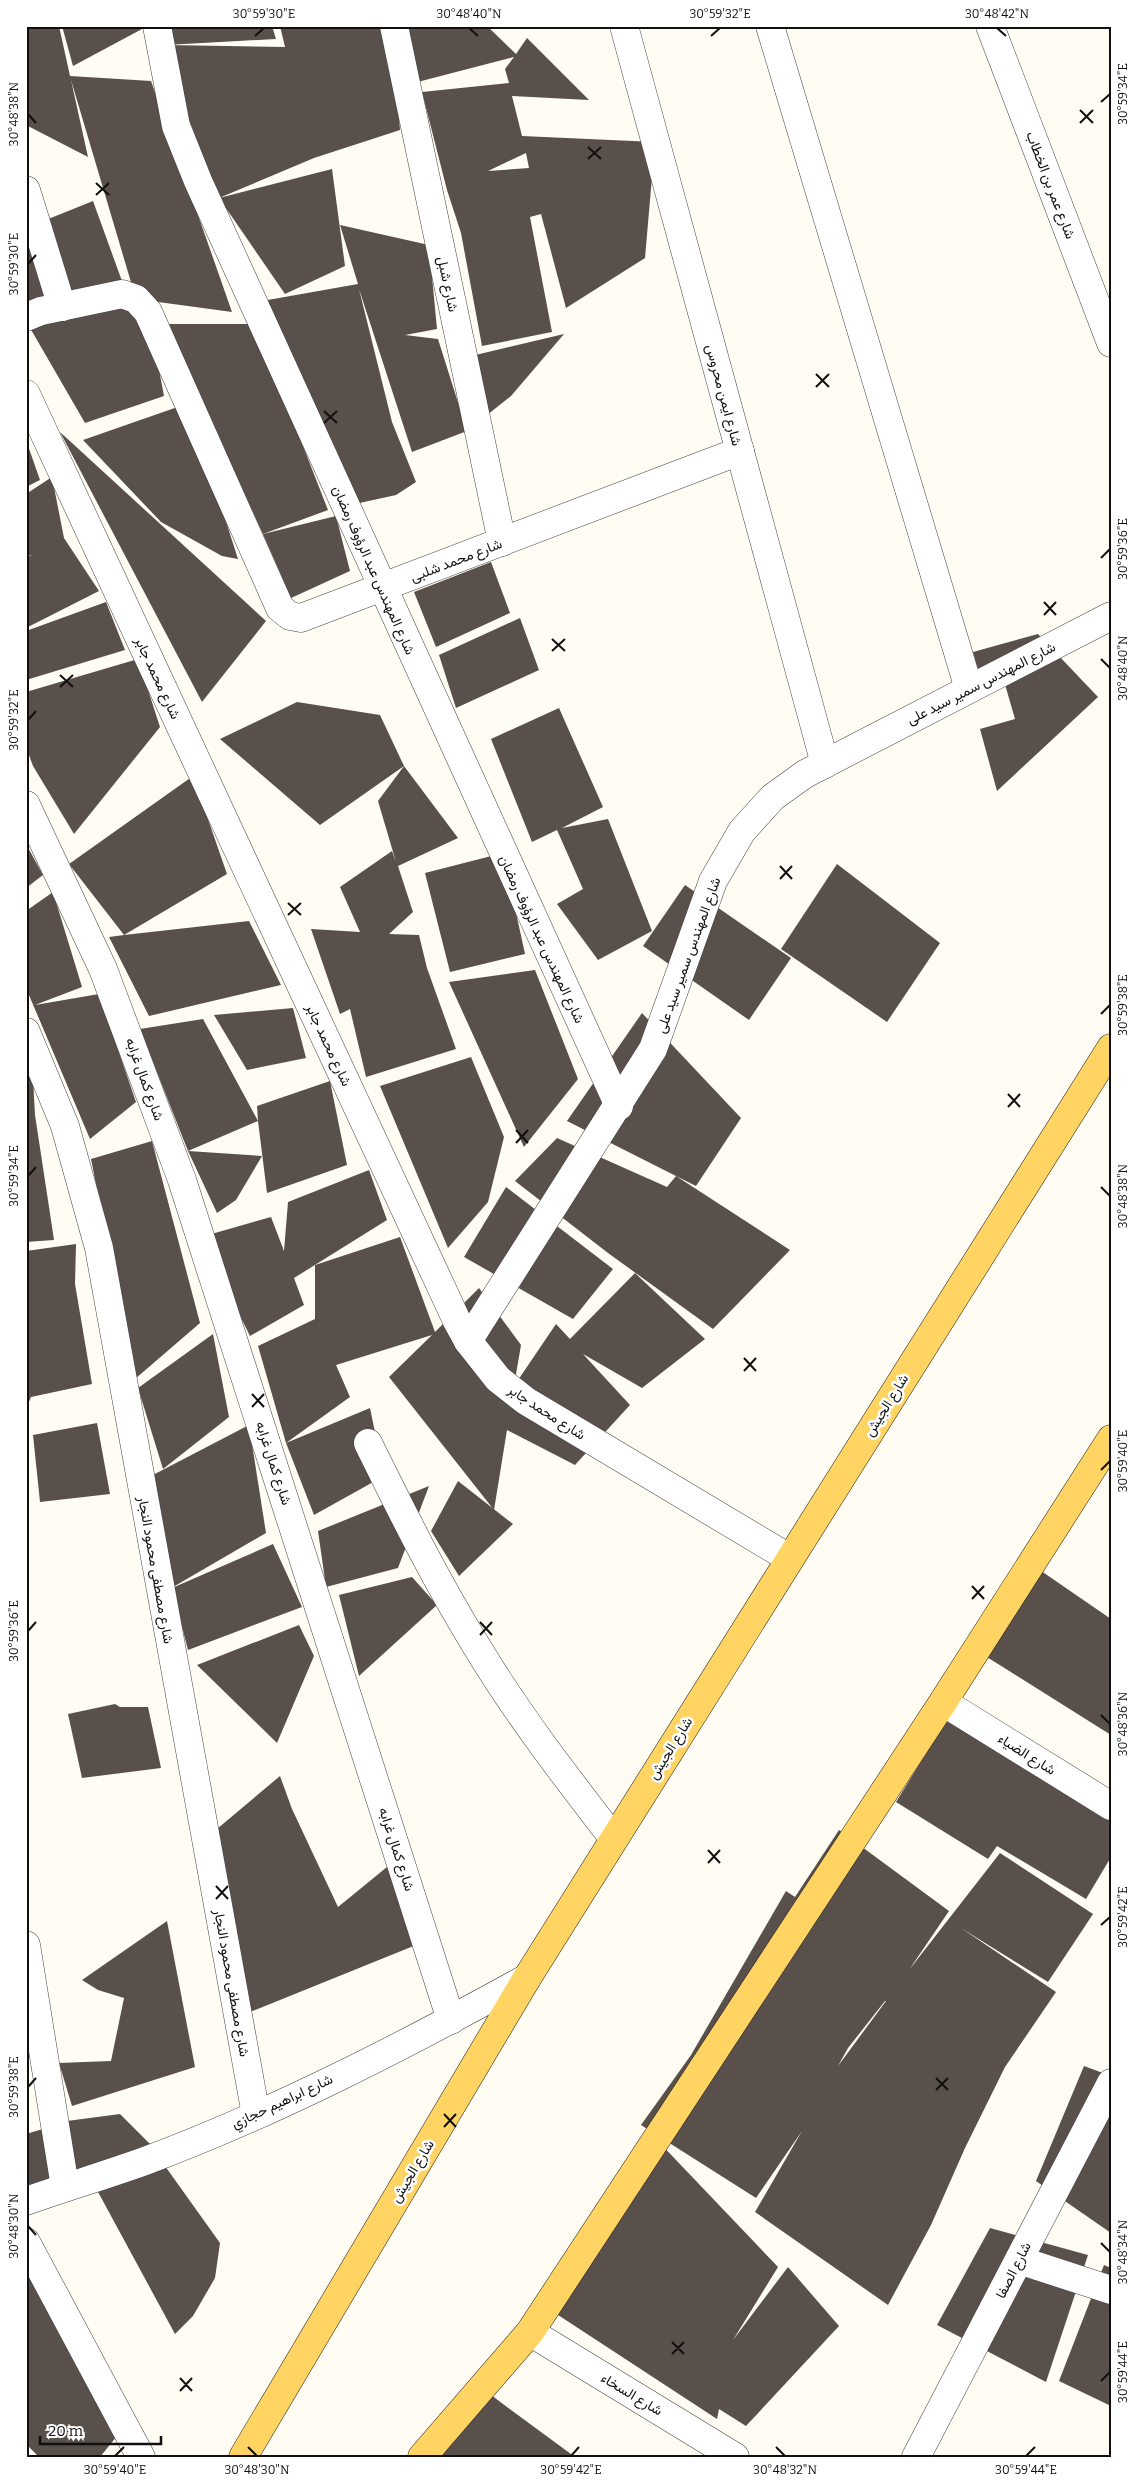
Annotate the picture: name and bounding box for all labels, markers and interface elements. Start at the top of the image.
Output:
text: 30°59'30"E [233,7,295,21]
text: 30°48'40"N [436,7,502,21]
text: 30°59'32"E [689,7,751,21]
text: 30°48'42"N [965,7,1030,21]
text: 30°59'34"E [1116,63,1130,125]
text: 30°48'38"N [7,81,21,146]
street label: شارع عمر بن الخطاب [1020,129,1079,242]
text: 30°59'30"E [7,233,21,295]
street label: شارع شبل [431,255,462,314]
street label: شارع ايمن محروس [700,342,745,448]
street label: شارع المهندس عبد الرؤوف رمضان [327,483,419,658]
text: 30°59'36"E [1116,518,1130,580]
street label: شارع محمد شلبى [408,535,505,588]
street label: شارع محمد جابر [129,633,184,723]
text: 30°48'40"N [1116,635,1130,701]
street label: شارع المهندس سمير سيد على [904,638,1059,730]
text: 30°59'32"E [7,689,21,751]
street label: شارع المهندس عبد الرؤوف رمضان [493,853,588,1027]
street label: شارع المهندس سمير سيد على [652,875,727,1036]
text: 30°59'38"E [1116,974,1130,1036]
street label: شارع محمد جابر [300,1000,355,1090]
street label: شارع كمال غرابه [120,1035,167,1124]
text: 30°59'34"E [7,1145,21,1207]
text: 30°48'38"N [1116,1163,1130,1228]
street label: شارع الجيش [861,1371,914,1441]
street label: شارع محمد جابر [503,1381,589,1445]
street label: شارع كمال غرابه [250,1419,295,1508]
text: 30°59'40"E [1116,1430,1130,1492]
street label: شارع مصطفى محمود النجار [132,1494,177,1646]
text: 30°59'36"E [7,1600,21,1662]
text: 30°48'36"N [1116,1691,1130,1756]
street label: شارع الجيش [645,1714,698,1784]
street label: شارع الضياء [994,1730,1059,1780]
street label: شارع كمال غرابه [373,1805,418,1894]
text: 30°59'42"E [1116,1886,1130,1948]
street label: شارع مصطفى محمود النجار [208,1907,253,2059]
text: 30°59'38"E [7,2056,21,2118]
street label: شارع ابراهيم حجازي [229,2071,337,2135]
street label: شارع الجيش [387,2137,440,2207]
text: 30°48'30"N [7,2193,21,2259]
text: 30°48'34"N [1116,2219,1130,2284]
street label: شارع الصفا [992,2239,1037,2302]
text: 30°59'44"E [1116,2341,1130,2403]
street label: شارع السخاء [597,2369,666,2421]
scale bar [40,2413,161,2445]
text: 20 m [48,2422,84,2440]
text: 30°59'40"E [84,2463,146,2477]
text: 30°48'30"N [224,2463,290,2477]
text: 30°59'42"E [540,2463,602,2477]
text: 30°48'32"N [753,2463,817,2477]
text: 30°59'44"E [995,2463,1057,2477]

